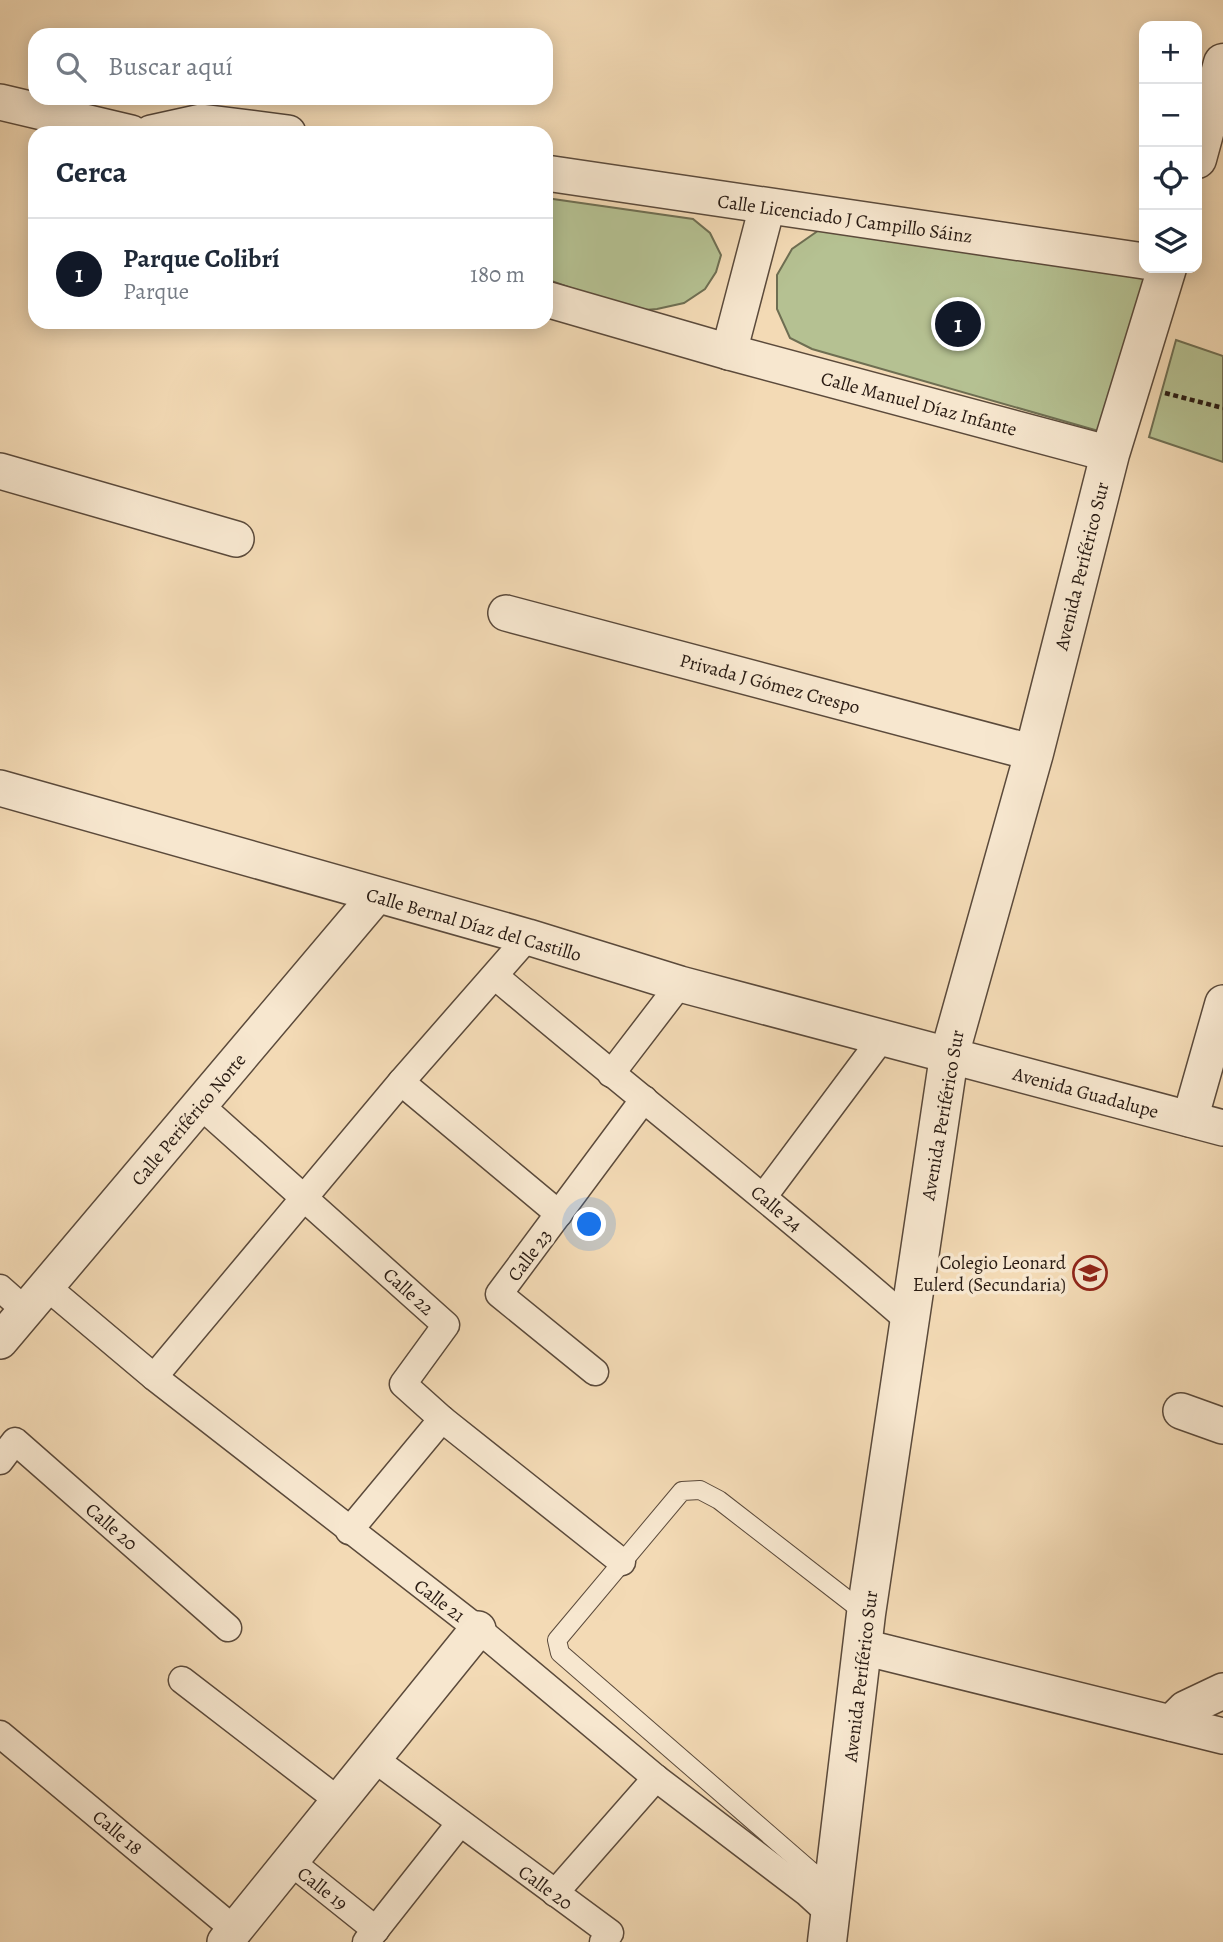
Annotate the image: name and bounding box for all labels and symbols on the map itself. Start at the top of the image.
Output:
street label: Calle Licenciado J Campillo Sáinz [716,188,974,250]
pin: 1 [935,298,981,350]
street label: Calle Manuel Díaz Infante [818,365,1020,443]
street label: Avenida Periférico Sur [1048,479,1115,654]
street label: Privada J Gómez Crespo [677,647,863,721]
street label: Calle Bernal Díaz del Castillo [363,882,584,968]
street label: Avenida Periférico Sur [915,1028,971,1203]
street label: Calle Periférico Norte [125,1048,252,1192]
street label: Avenida Guadalupe [1009,1061,1162,1125]
street label: Calle 24 [745,1180,808,1238]
your location [572,1207,606,1241]
street label: Calle 23 [502,1224,558,1287]
place label: Colegio Leonard Eulerd (Secundaria) [913,1250,1067,1298]
school or university icon: Colegio Leonard Eulerd (Secundaria) [1071,1254,1109,1292]
street label: Calle 22 [377,1262,439,1322]
street label: Calle 20 [80,1497,143,1557]
street label: Calle 21 [408,1573,471,1629]
street label: Avenida Periférico Sur [837,1589,884,1764]
street label: Calle 18 [87,1804,148,1861]
street label: Calle 20 [513,1859,578,1916]
street label: Calle 19 [292,1861,353,1917]

